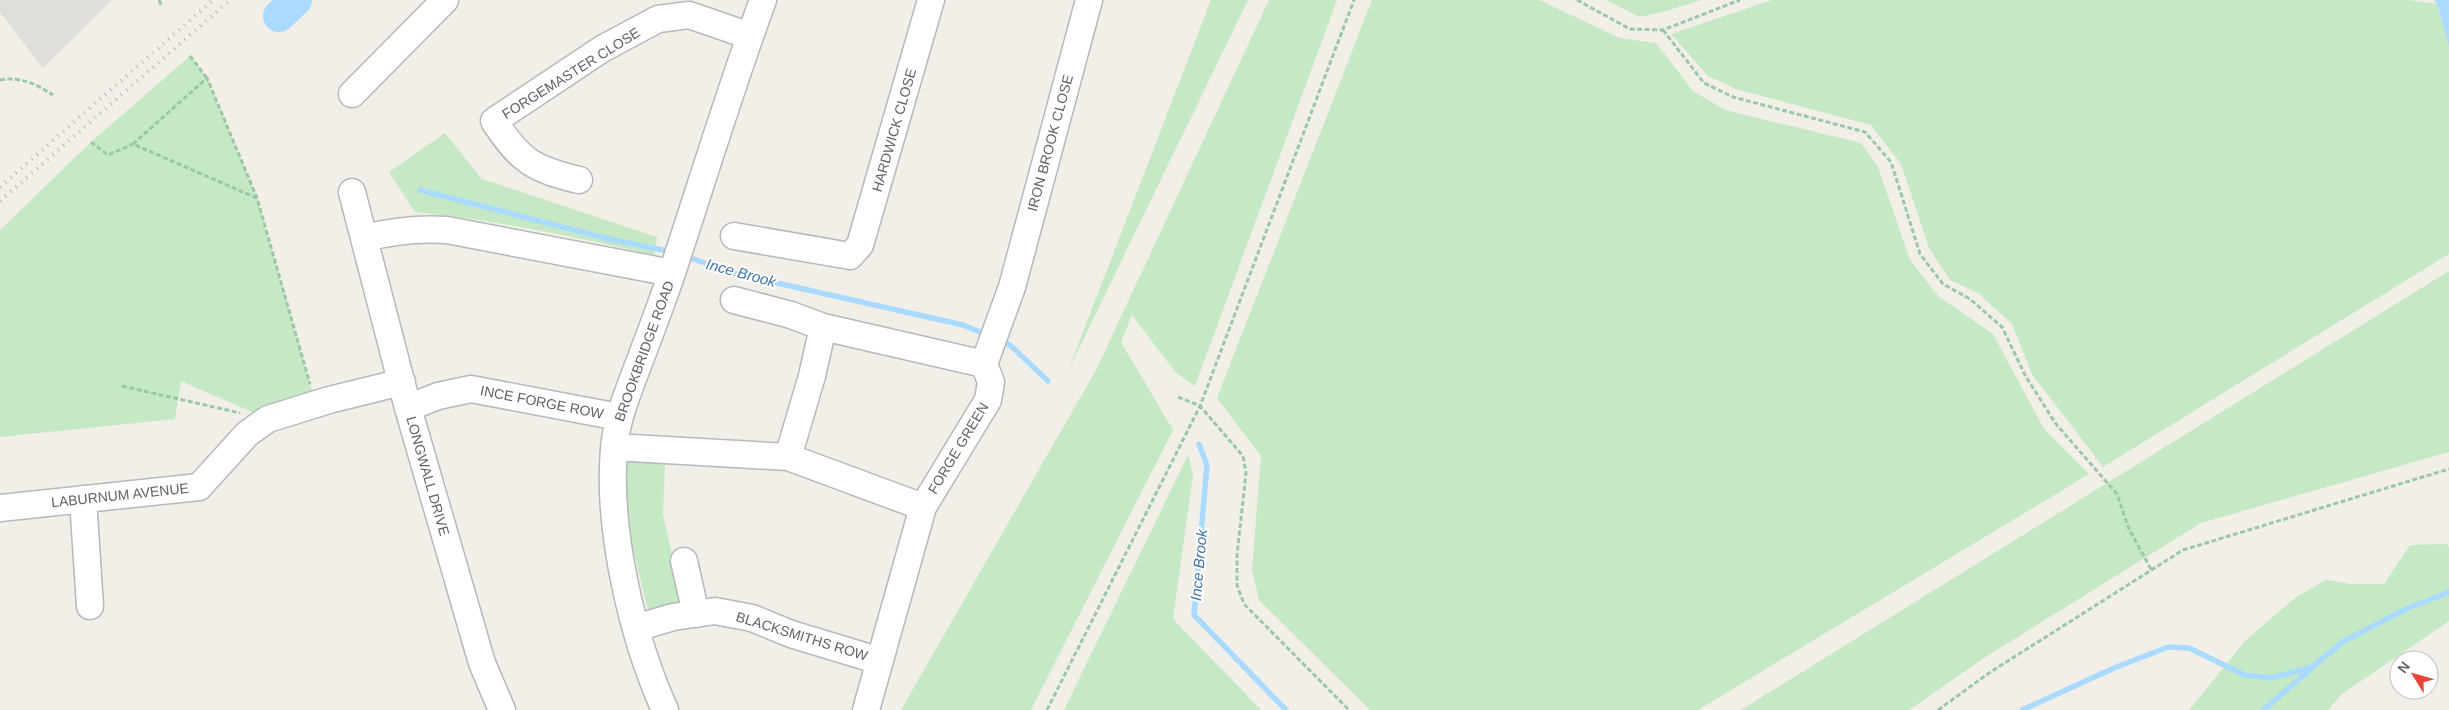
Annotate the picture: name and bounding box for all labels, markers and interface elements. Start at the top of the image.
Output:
street label: FORGEMASTER CLOSE [499,24,643,122]
street label: HARDWICK CLOSE [869,66,919,194]
street label: IRON BROOK CLOSE [1024,73,1076,213]
water label: Ince Brook [704,255,779,290]
street label: BROOKBRIDGE ROAD [611,278,677,424]
street label: INCE FORGE ROW [479,382,606,422]
street label: FORGE GREEN [924,400,992,496]
street label: LONGWALL DRIVE [403,414,453,538]
street label: LABURNUM AVENUE [50,480,190,510]
water label: Ince Brook [1187,527,1210,601]
street label: BLACKSMITHS ROW [734,608,871,664]
north arrow [2389,650,2439,700]
text: N [2394,658,2413,676]

